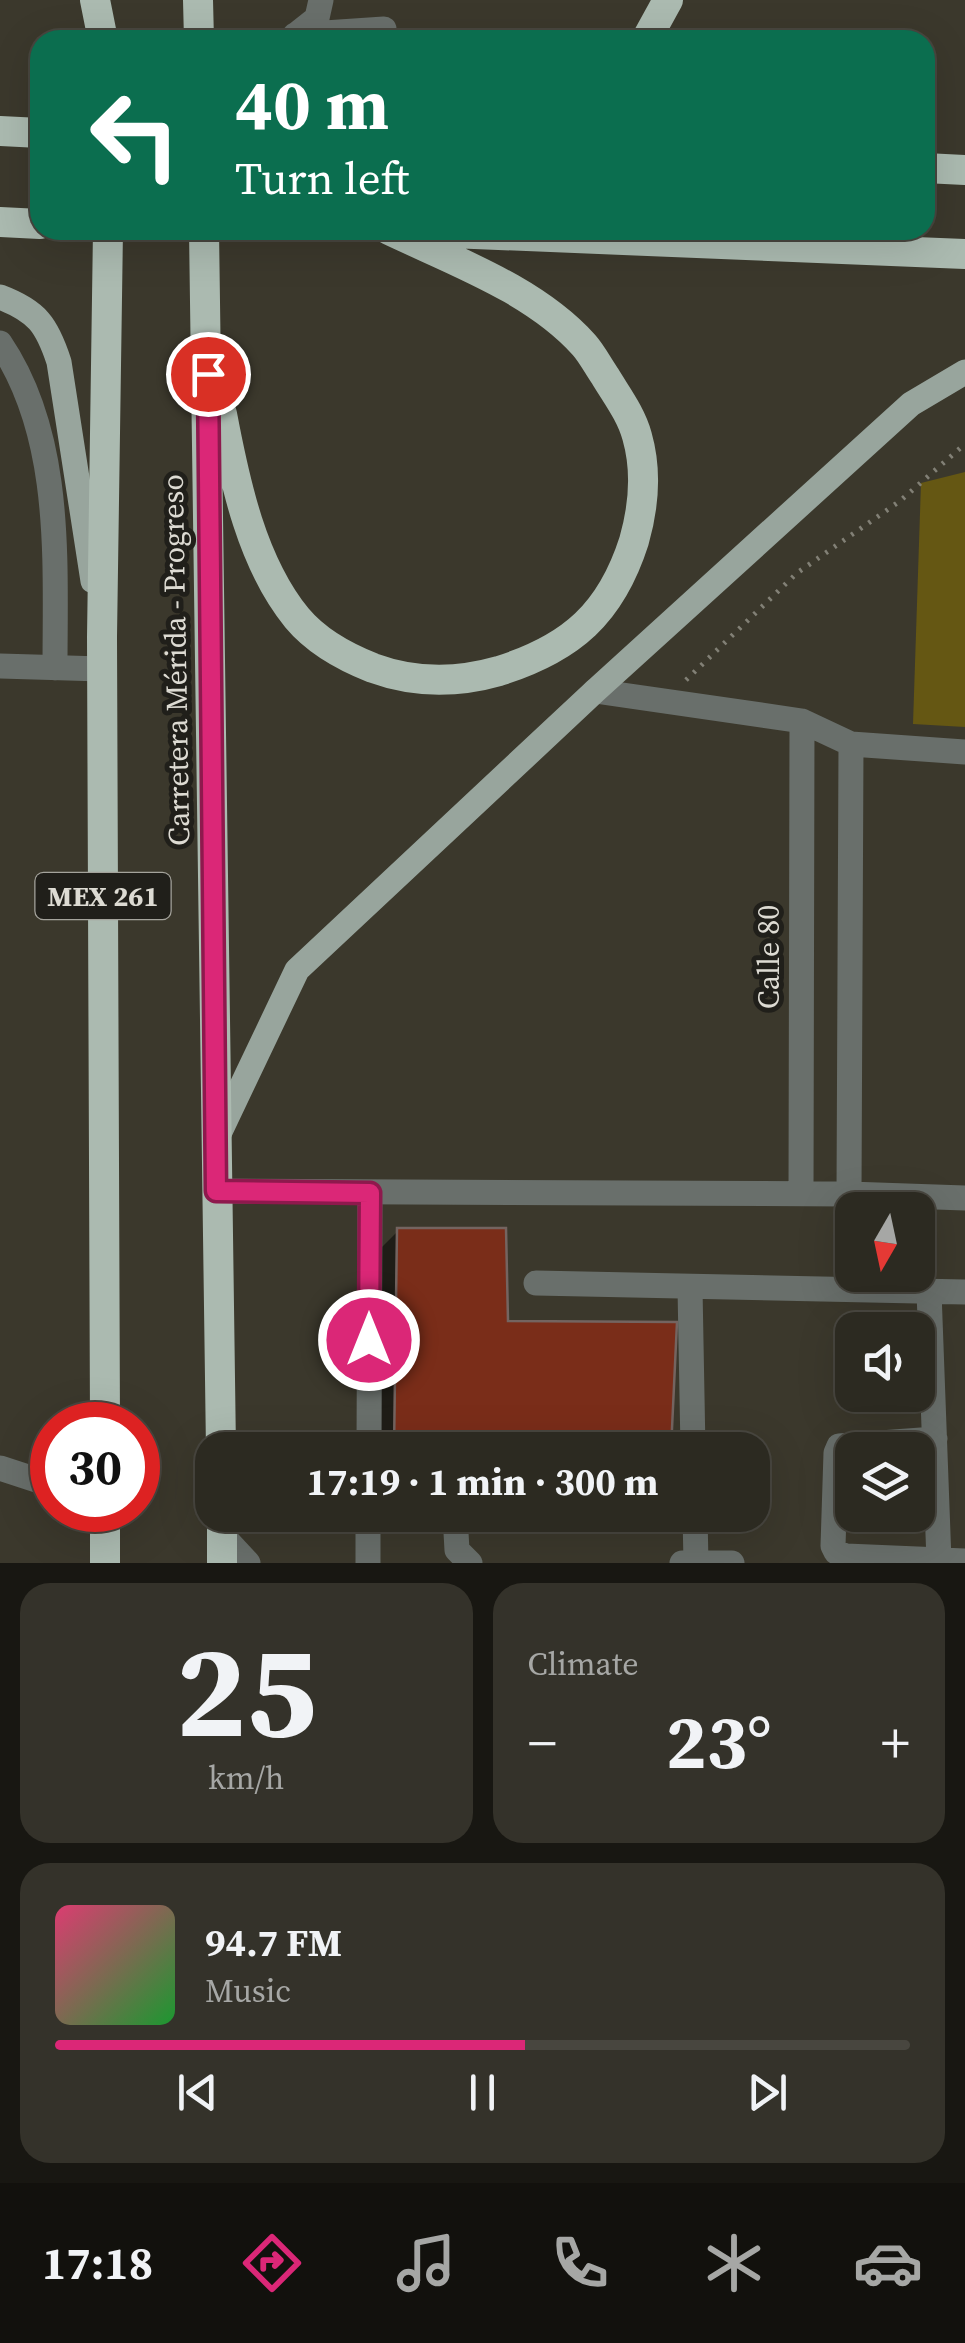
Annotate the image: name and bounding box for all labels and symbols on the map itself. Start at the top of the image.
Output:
pin [166,332,251,417]
street label: Carretera Mérida - Progreso [152,474,199,846]
road number: MEX 261 [36,873,170,919]
street label: Calle 80 [748,905,789,1009]
north arrow [835,1192,935,1292]
position arrow [317,1288,421,1392]
speed limit sign: 30 [30,1402,160,1532]

